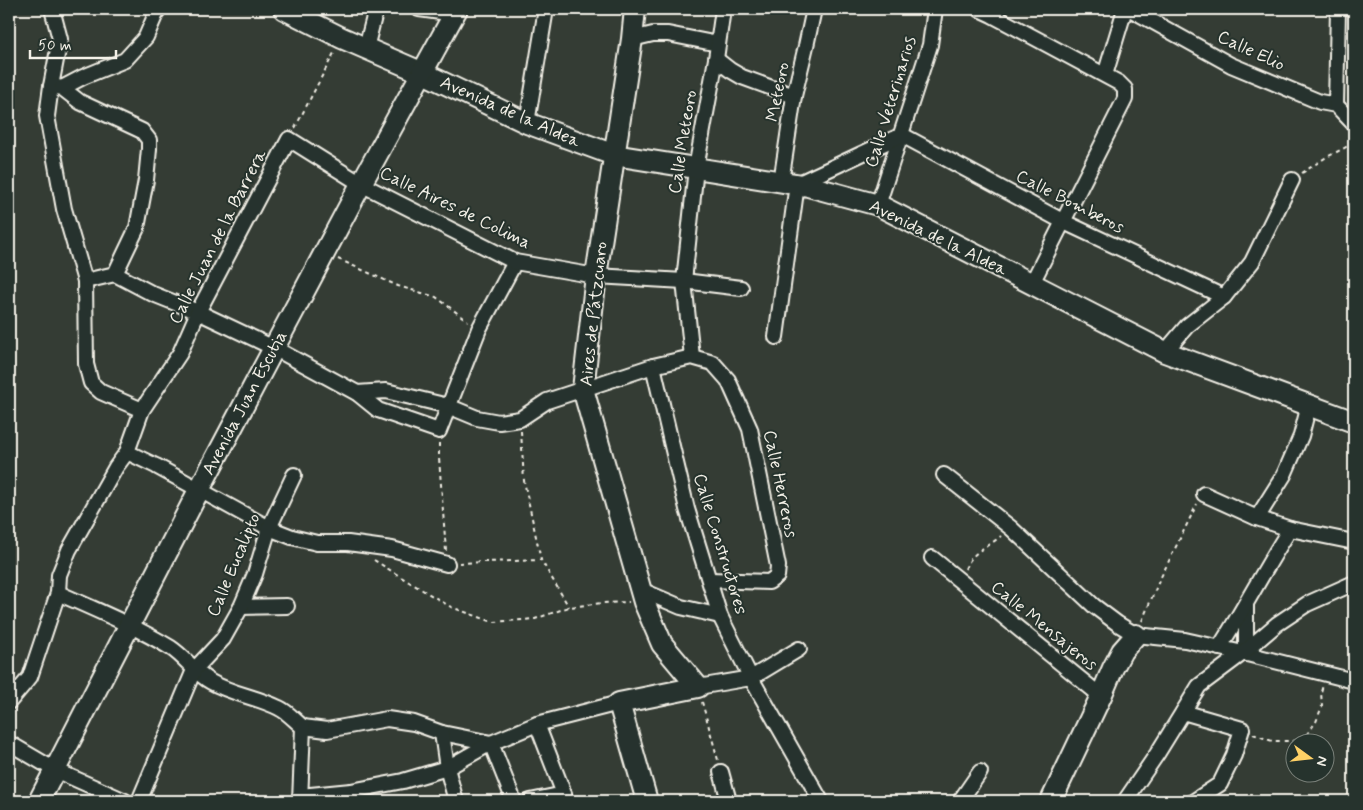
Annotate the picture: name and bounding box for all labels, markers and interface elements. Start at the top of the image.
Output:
street label: Calle Elio [1213,25,1289,77]
scale bar [30,28,116,60]
street label: Calle Veterinarios [860,33,922,171]
text: 50 m [38,36,72,56]
street label: Meteoro [760,60,796,124]
street label: Avenida de la Aldea [436,70,584,154]
street label: Calle Meteoro [663,88,703,196]
street label: Calle Juan de la Barrera [163,145,273,328]
street label: Calle Aires de Colima [375,161,535,255]
street label: Calle Bomberos [1012,164,1128,240]
street label: Avenida de la Aldea [865,194,1011,282]
street label: Aires de Pátzcuaro [574,240,614,388]
street label: Avenida Juan Escutia [197,327,293,479]
street label: Calle Herreros [757,428,803,540]
street label: Calle Constructores [687,470,753,618]
street label: Calle Eucalipto [201,510,267,620]
street label: Calle Mensajeros [986,576,1102,676]
north arrow [1286,732,1336,782]
text: N [1312,754,1331,768]

